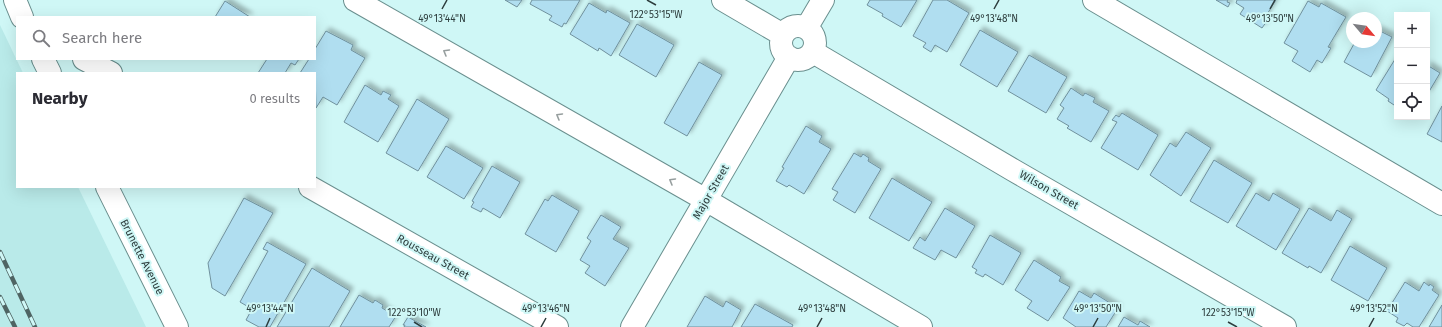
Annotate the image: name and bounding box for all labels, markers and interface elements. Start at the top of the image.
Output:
text: 122°53'15"W [630,9,683,21]
north arrow [1346,12,1382,48]
map controls [1394,12,1430,120]
button: + [1394,12,1430,48]
text: 49°13'44"N [418,13,466,25]
text: 49°13'48"N [970,13,1018,25]
text: 49°13'50"N [1246,13,1294,25]
search box [16,16,316,60]
icon: search [30,27,52,49]
text: Search here [62,29,142,47]
button: − [1394,48,1430,84]
one-way arrow [443,49,450,56]
button: locate [1394,84,1430,120]
text: Nearby [32,88,87,109]
text: 0 results [249,91,300,106]
one-way arrow [556,114,563,121]
street label: Major Street [690,162,732,222]
street label: Wilson Street [1017,168,1081,212]
one-way arrow [669,178,676,185]
street label: Brunette Avenue [117,217,167,297]
street label: Rousseau Street [395,232,471,282]
text: 49°13'44"N [246,303,294,315]
text: 49°13'46"N [522,303,570,315]
text: 49°13'48"N [798,303,846,315]
text: 49°13'50"N [1074,303,1122,315]
text: 49°13'52"N [1350,303,1398,315]
text: 122°53'10"W [387,307,442,319]
text: 122°53'15"W [1202,307,1255,319]

